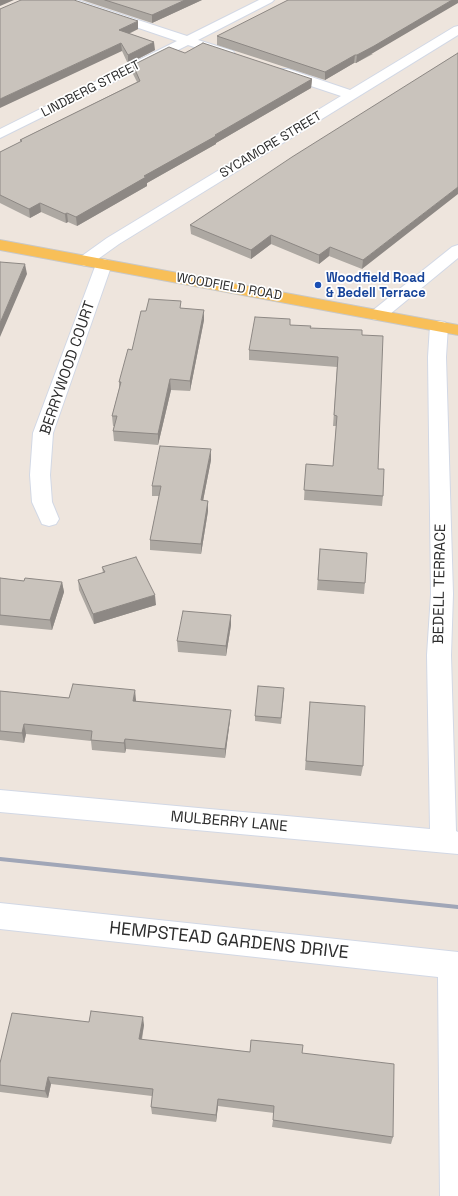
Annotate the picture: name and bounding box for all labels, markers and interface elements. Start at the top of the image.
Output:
street label: LINDBERG STREET [39,57,143,121]
street label: SYCAMORE STREET [217,108,325,182]
street label: WOODFIELD ROAD [175,270,283,304]
place label: Woodfield Road & Bedell Terrace [326,270,426,301]
marker: Woodfield Road & Bedell Terrace [313,280,323,290]
street label: BERRYWOOD COURT [37,299,99,437]
street label: BEDELL TERRACE [430,524,450,644]
street label: MULBERRY LANE [170,808,288,836]
street label: HEMPSTEAD GARDENS DRIVE [108,918,350,964]

